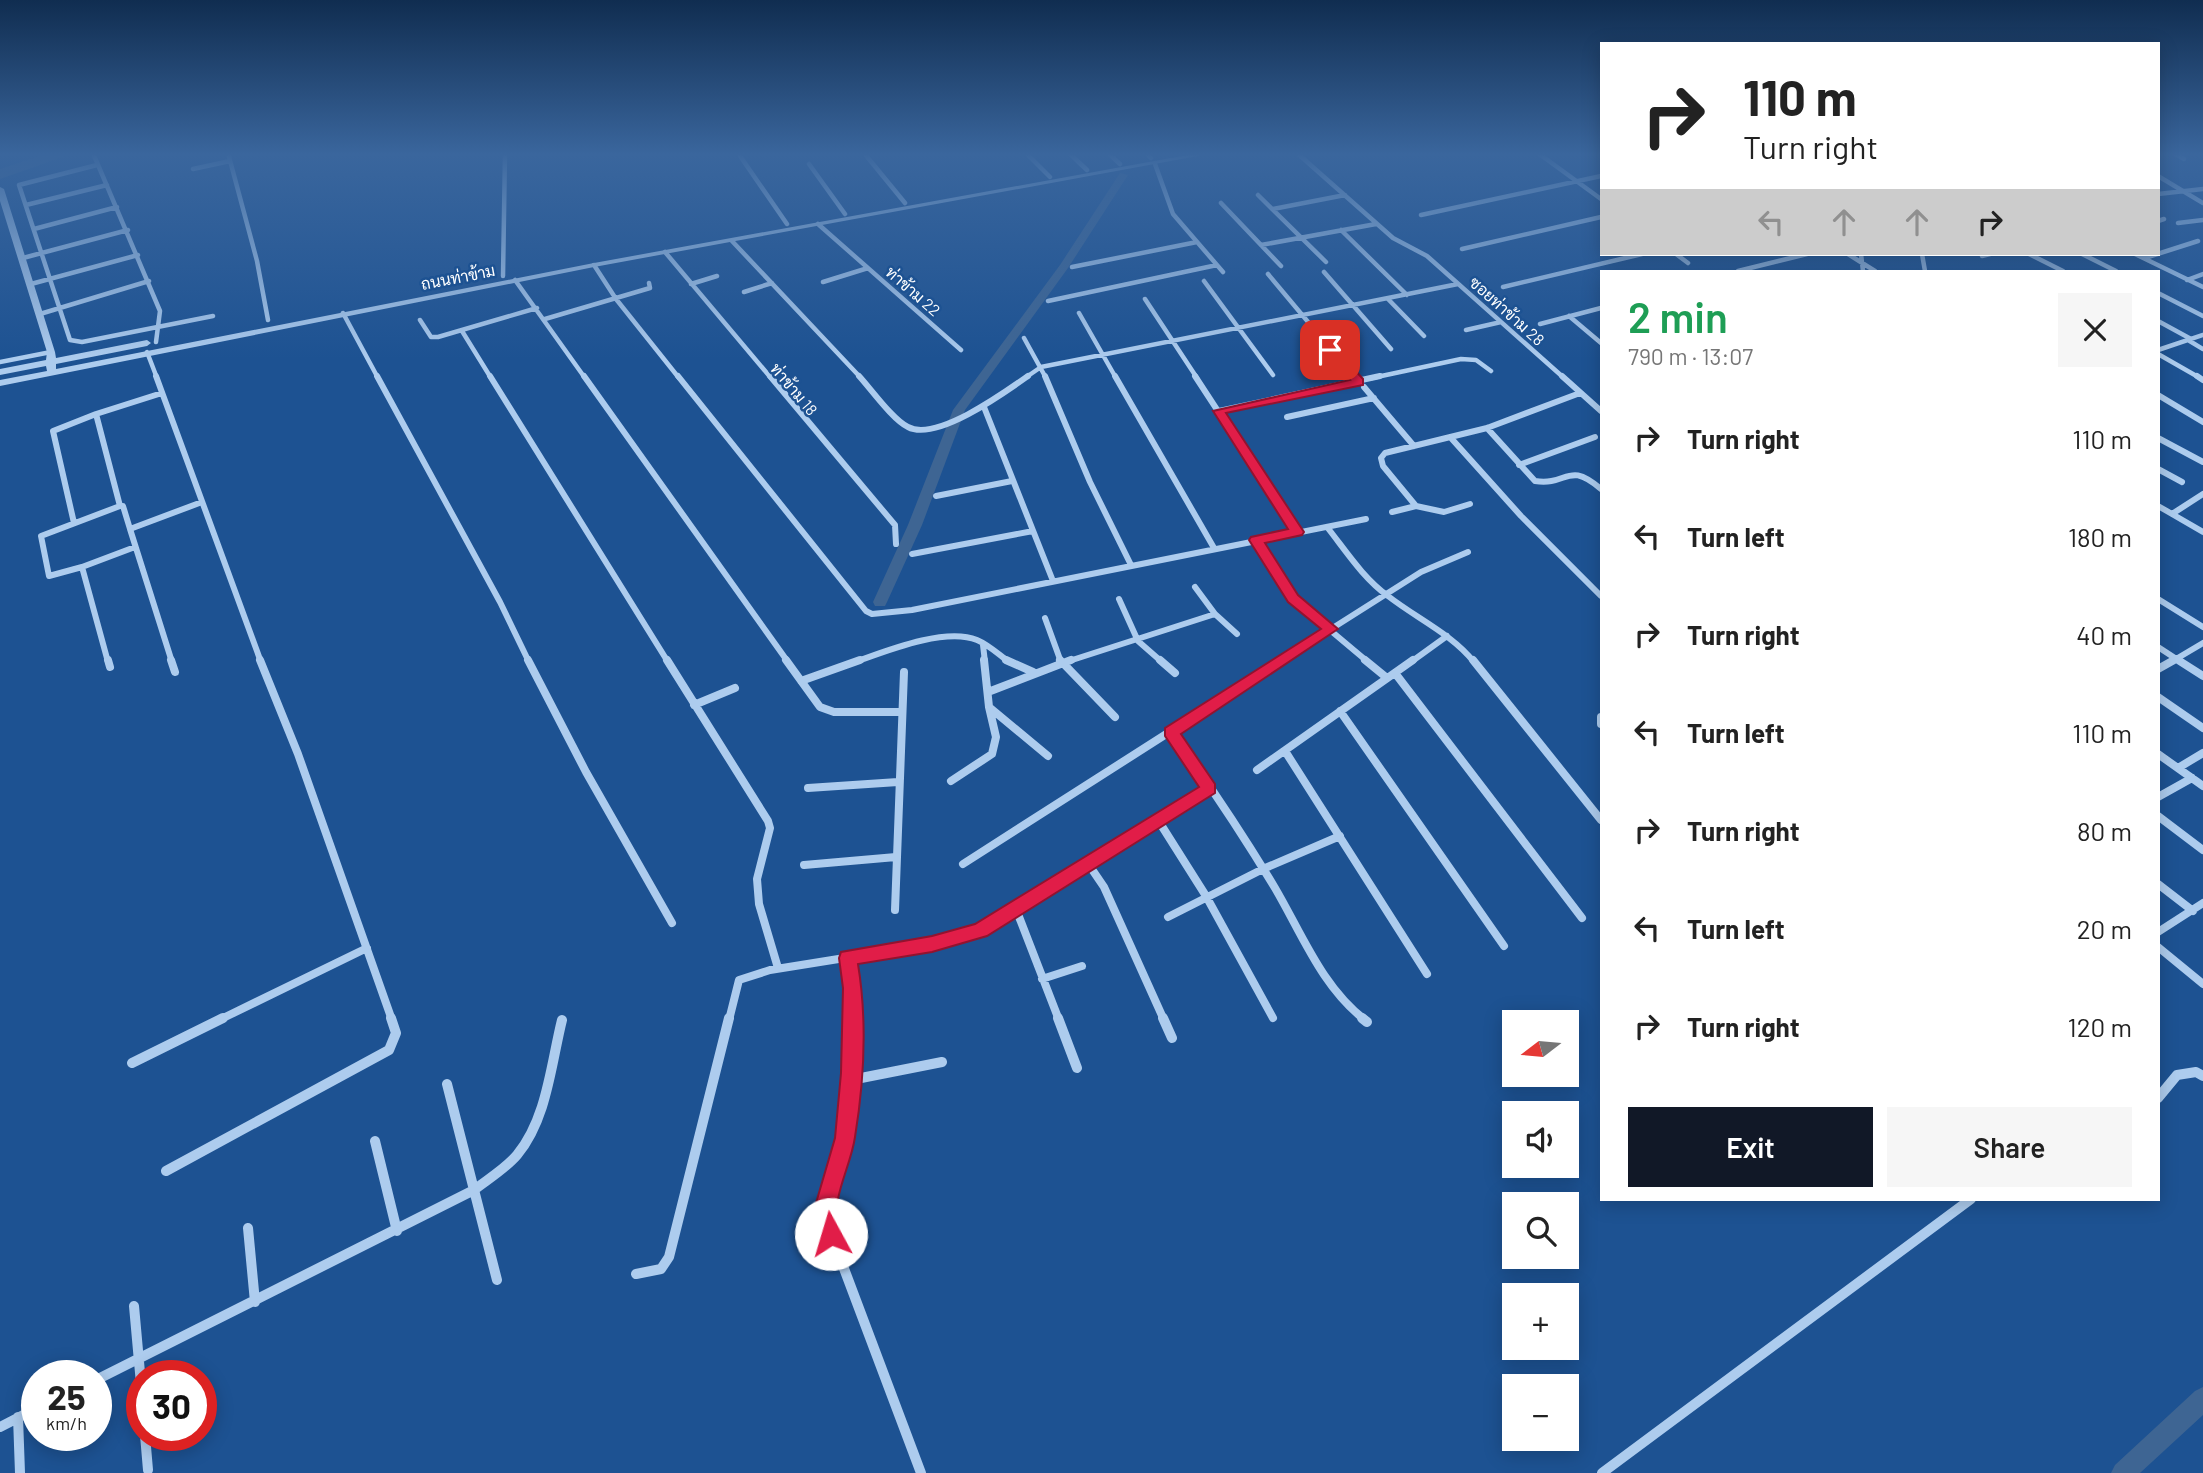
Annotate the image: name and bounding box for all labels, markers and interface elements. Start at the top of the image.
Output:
text: 110 m [1743,67,1857,126]
icon: right [1628,70,1719,161]
text: Turn right [1743,127,1878,165]
icon: left [1752,203,1790,241]
icon: ahead [1825,203,1863,241]
icon: ahead [1898,203,1936,241]
icon: right [1971,203,2009,241]
street label: ถนนท่าข้าม [419,260,497,293]
street label: ท่าข้าม 22 [882,262,944,319]
street label: ซอยท่าข้าม 28 [1466,272,1549,349]
text: 2 min [1628,291,1728,341]
button: close [2058,293,2132,367]
pin [1300,320,1360,380]
icon: arrive [1311,331,1349,369]
text: 790 m · 13:07 [1628,342,1753,370]
street label: ท่าข้าม 18 [767,359,822,419]
icon: right [1628,419,1666,457]
text: Turn right [1687,423,1800,454]
text: 110 m [2072,423,2132,454]
icon: left [1628,517,1666,555]
text: Turn left [1687,521,1785,552]
text: 180 m [2068,521,2132,552]
icon: right [1628,615,1666,653]
text: Turn right [1687,619,1800,650]
text: 40 m [2076,619,2132,650]
icon: left [1628,713,1666,751]
text: Turn left [1687,717,1785,748]
text: 110 m [2072,717,2132,748]
icon: right [1628,811,1666,849]
text: Turn right [1687,815,1800,846]
text: 80 m [2077,815,2132,846]
icon: left [1628,909,1666,947]
text: Turn left [1687,913,1785,944]
text: 20 m [2077,913,2132,944]
icon: right [1628,1007,1666,1045]
north arrow [1502,1010,1578,1087]
map controls [1502,1010,1579,1451]
text: Turn right [1687,1011,1800,1042]
text: 120 m [2068,1011,2132,1042]
button: sound [1502,1101,1579,1178]
button: Exit [1628,1107,1873,1187]
button: Share [1887,1107,2132,1187]
button: search [1502,1192,1579,1269]
position arrow [794,1197,868,1271]
button: + [1502,1283,1579,1360]
speed limit sign: 30 [126,1360,217,1451]
button: − [1502,1374,1579,1451]
text: 25 [47,1375,86,1417]
text: km/h [46,1412,87,1434]

